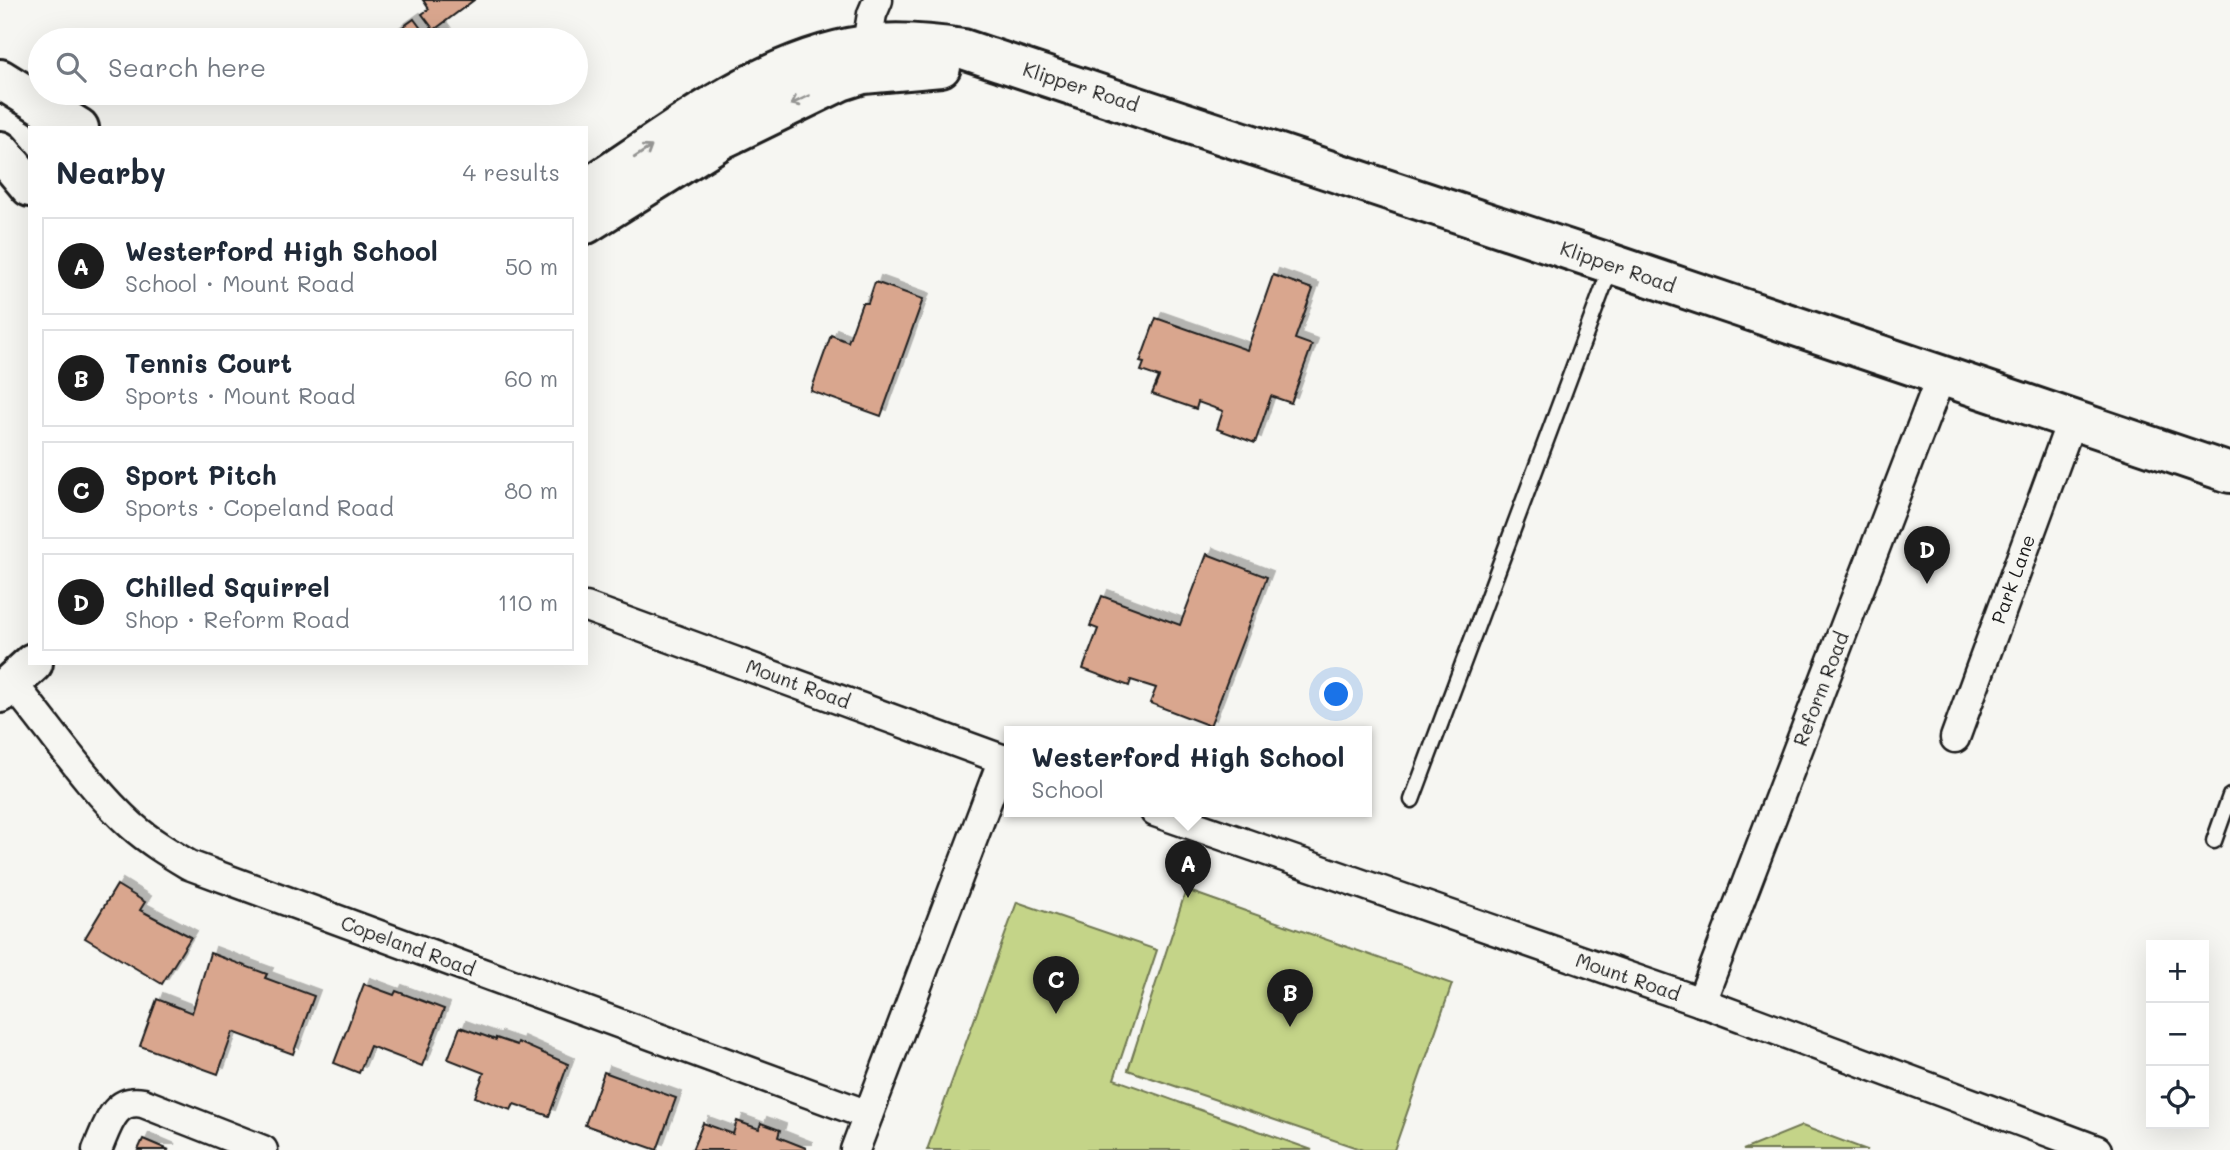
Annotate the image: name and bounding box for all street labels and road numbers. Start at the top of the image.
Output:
street label: Klipper Road [1020,56,1142,117]
street label: Klipper Road [1557,235,1679,298]
street label: Park Lane [1985,531,2040,627]
street label: Reform Road [1787,628,1854,750]
street label: Mount Road [743,653,854,714]
street label: Copeland Road [338,910,479,981]
street label: Mount Road [1573,947,1684,1006]

